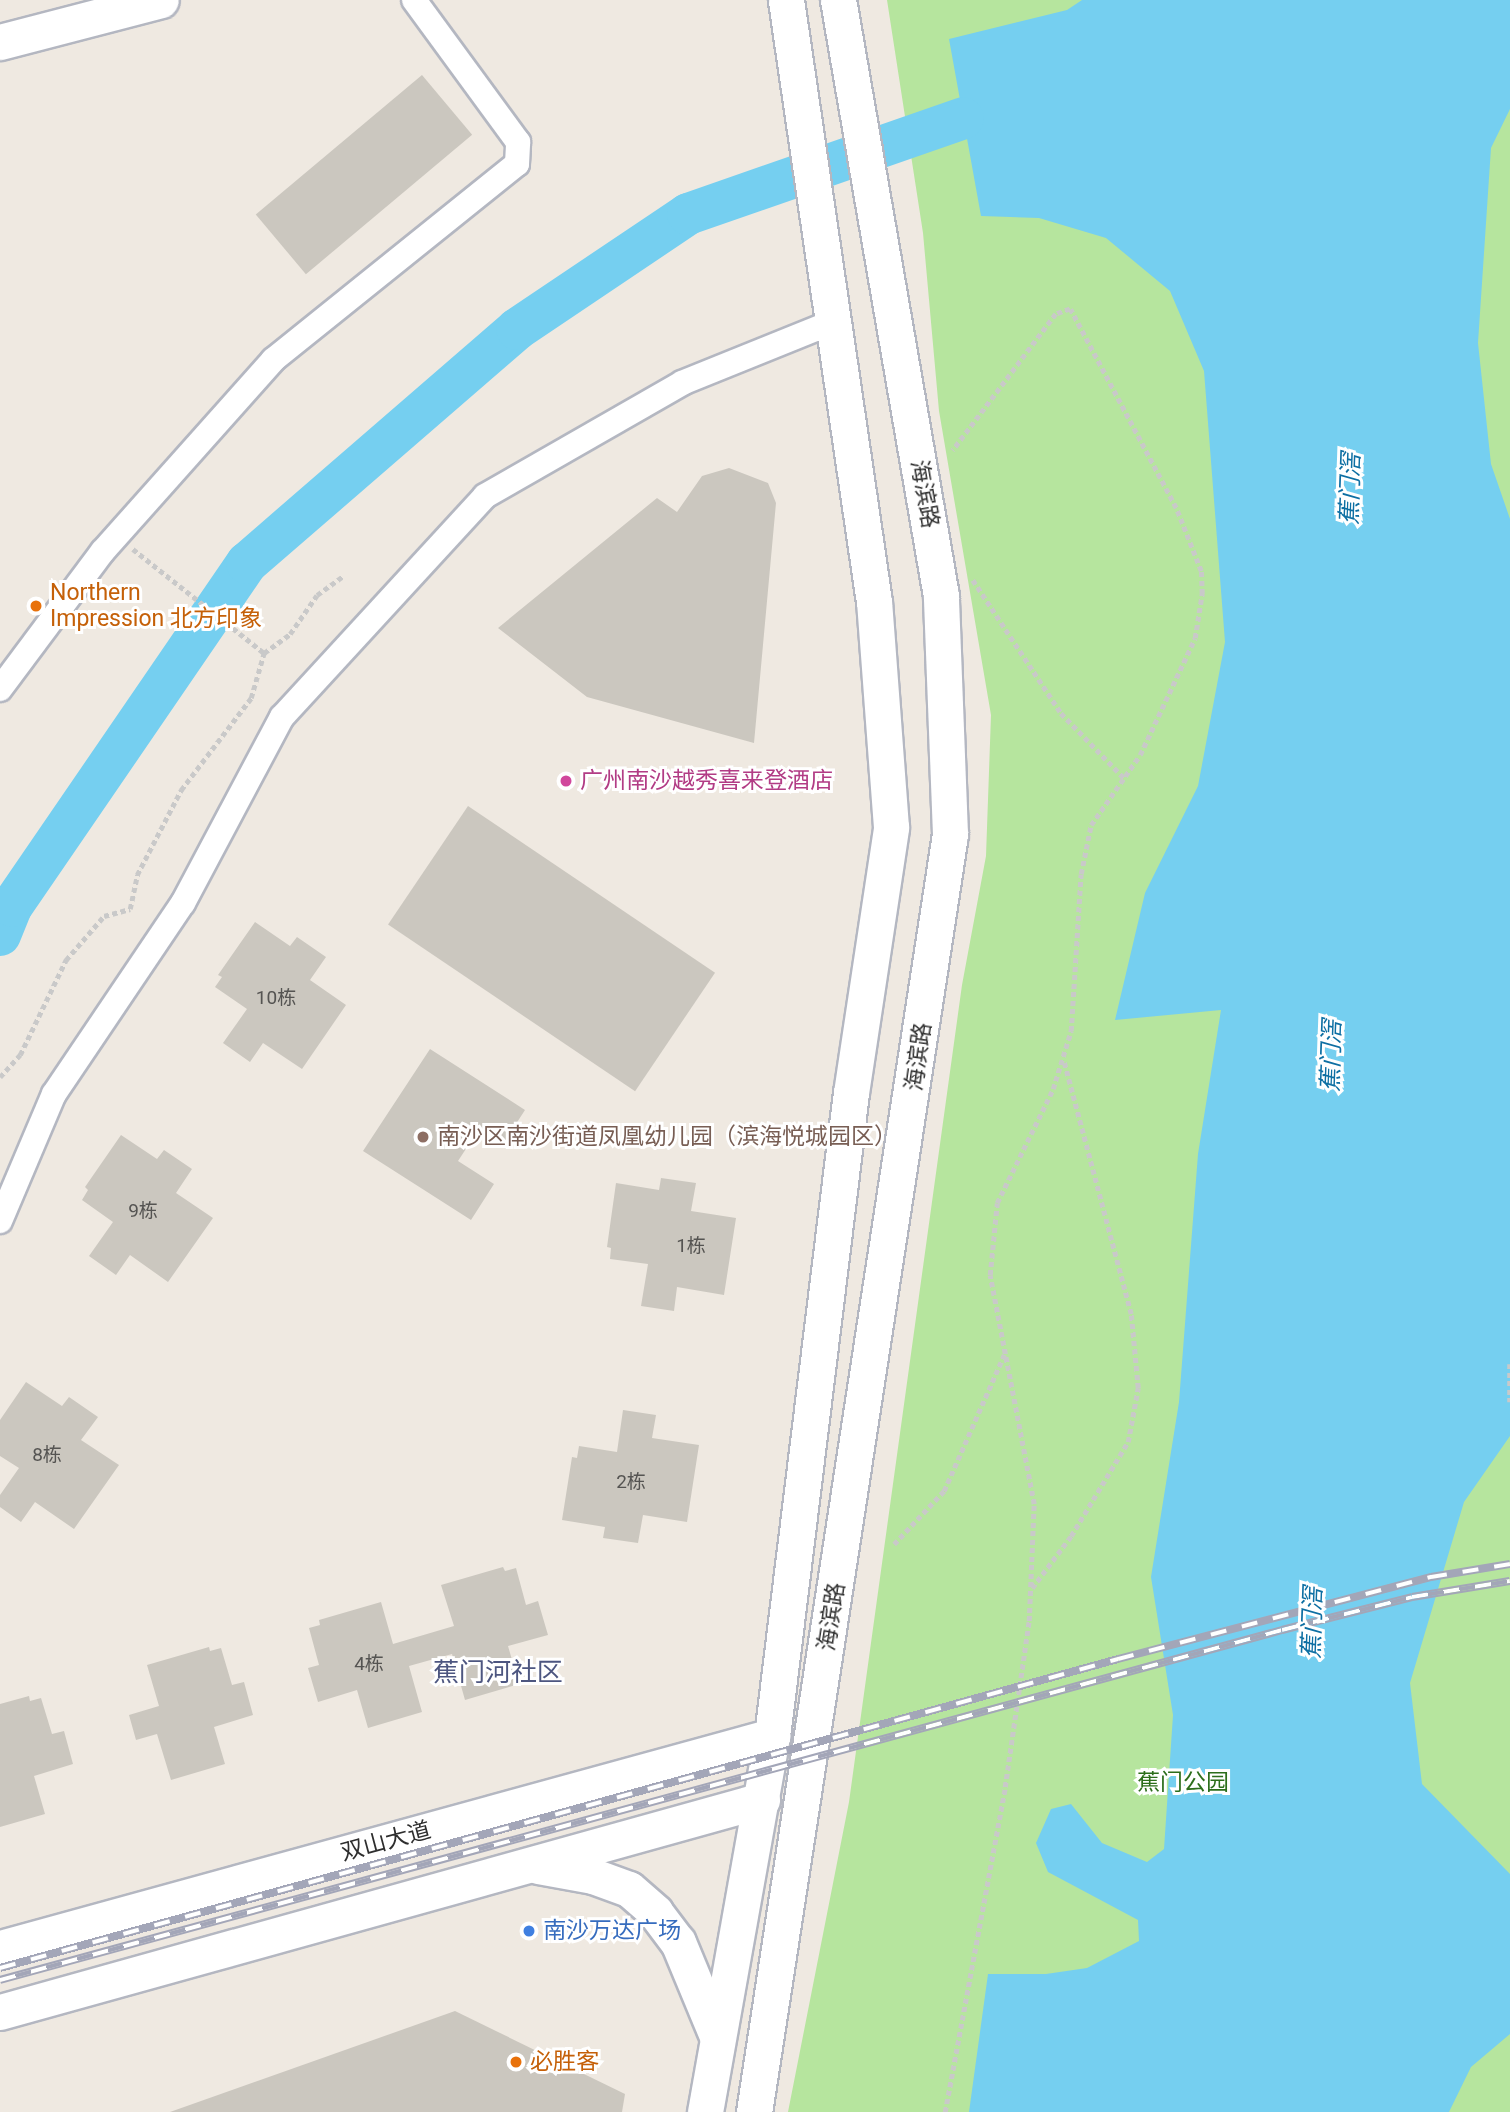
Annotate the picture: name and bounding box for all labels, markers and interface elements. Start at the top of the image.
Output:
water label: 蕉门滘 [1335,453,1367,525]
street label: 海滨路 [904,458,944,530]
place label: Northern Impression 北方印象 [50,579,262,633]
marker: Northern Impression 北方印象 [28,598,44,614]
place label: 广州南沙越秀喜来登酒店 [580,767,833,795]
marker: 广州南沙越秀喜来登酒店 [558,773,574,789]
house number: 10栋 [256,987,296,1009]
water label: 蕉门滘 [1316,1020,1348,1092]
street label: 海滨路 [901,1021,937,1093]
place label: 南沙区南沙街道凤凰幼儿园（滨海悦城园区） [437,1123,897,1151]
marker: 南沙区南沙街道凤凰幼儿园（滨海悦城园区） [415,1129,431,1145]
house number: 9栋 [128,1200,158,1222]
house number: 1栋 [676,1235,706,1257]
house number: 8栋 [32,1444,62,1466]
house number: 2栋 [616,1471,646,1493]
street label: 海滨路 [813,1581,851,1653]
water label: 蕉门滘 [1297,1587,1329,1659]
house number: 4栋 [354,1653,384,1675]
district label: 蕉门河社区 [433,1657,563,1689]
park label: 蕉门公园 [1137,1769,1229,1797]
street label: 双山大道 [338,1817,434,1867]
place label: 南沙万达广场 [543,1917,681,1945]
marker: 南沙万达广场 [521,1923,537,1939]
place label: 必胜客 [530,2048,599,2076]
marker: 必胜客 [508,2054,524,2070]

